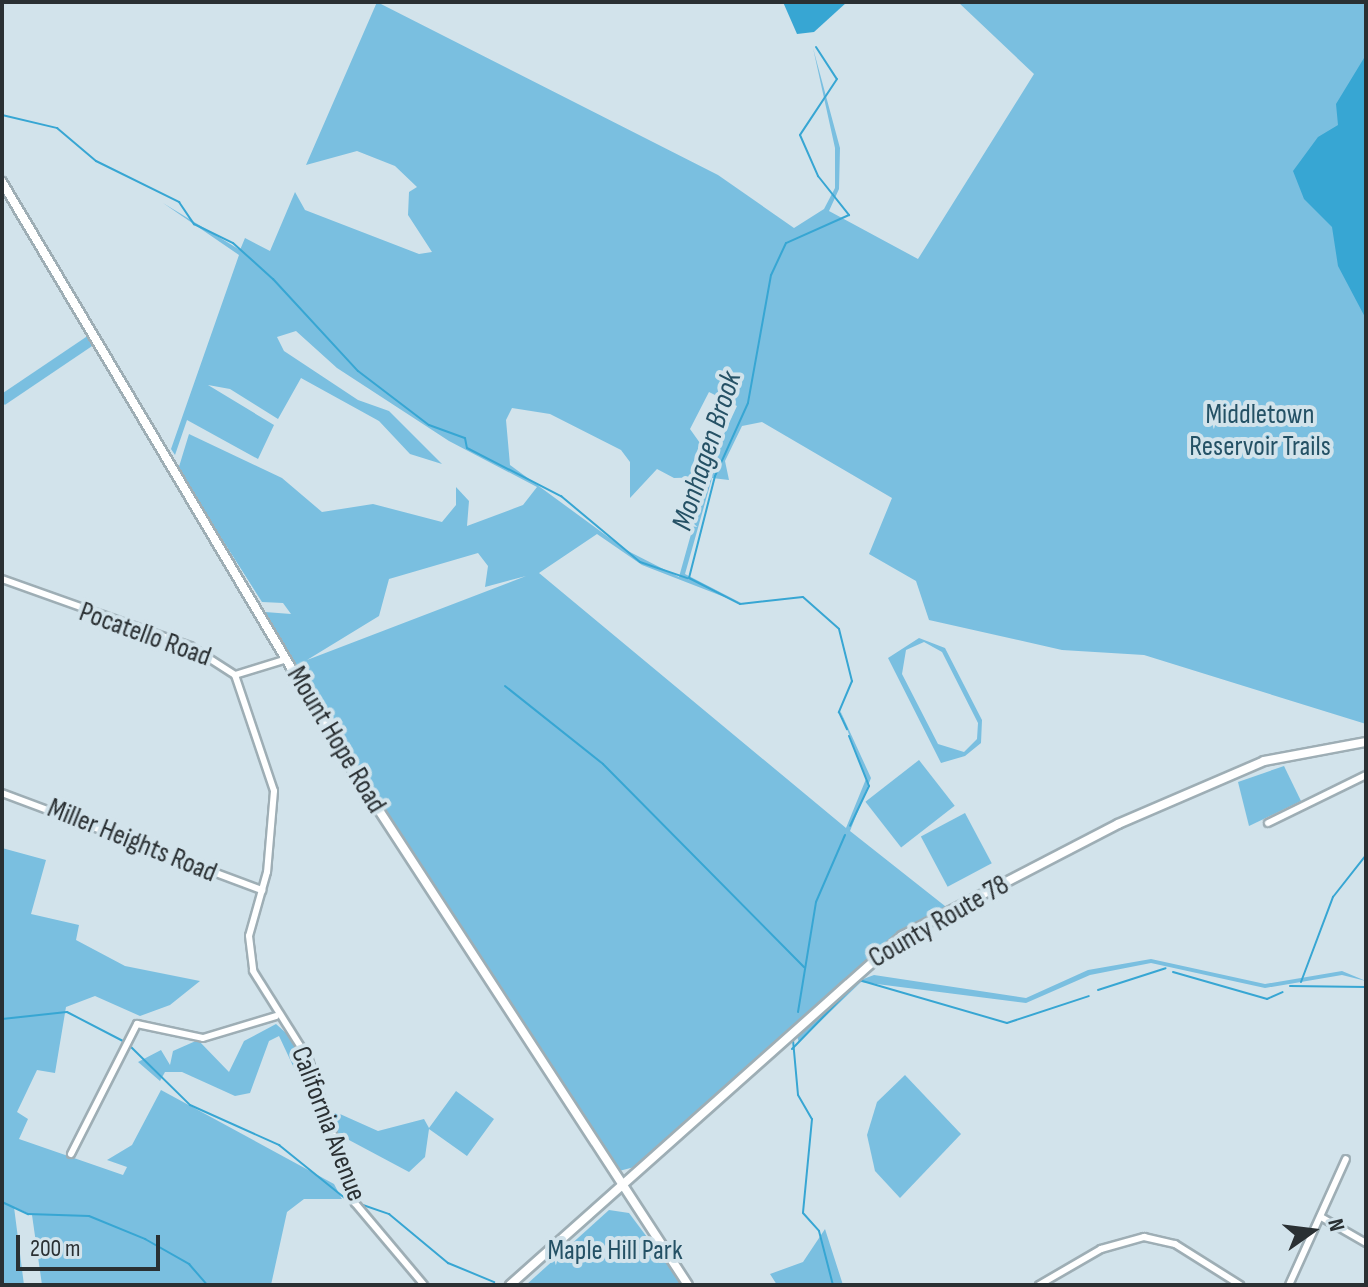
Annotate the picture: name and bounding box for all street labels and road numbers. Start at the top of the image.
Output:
street label: Pocatello Road [75,596,215,674]
street label: Mount Hope Road [279,661,393,819]
street label: Miller Heights Road [42,792,222,890]
street label: County Route 78 [863,868,1015,976]
street label: California Avenue [283,1042,373,1206]

